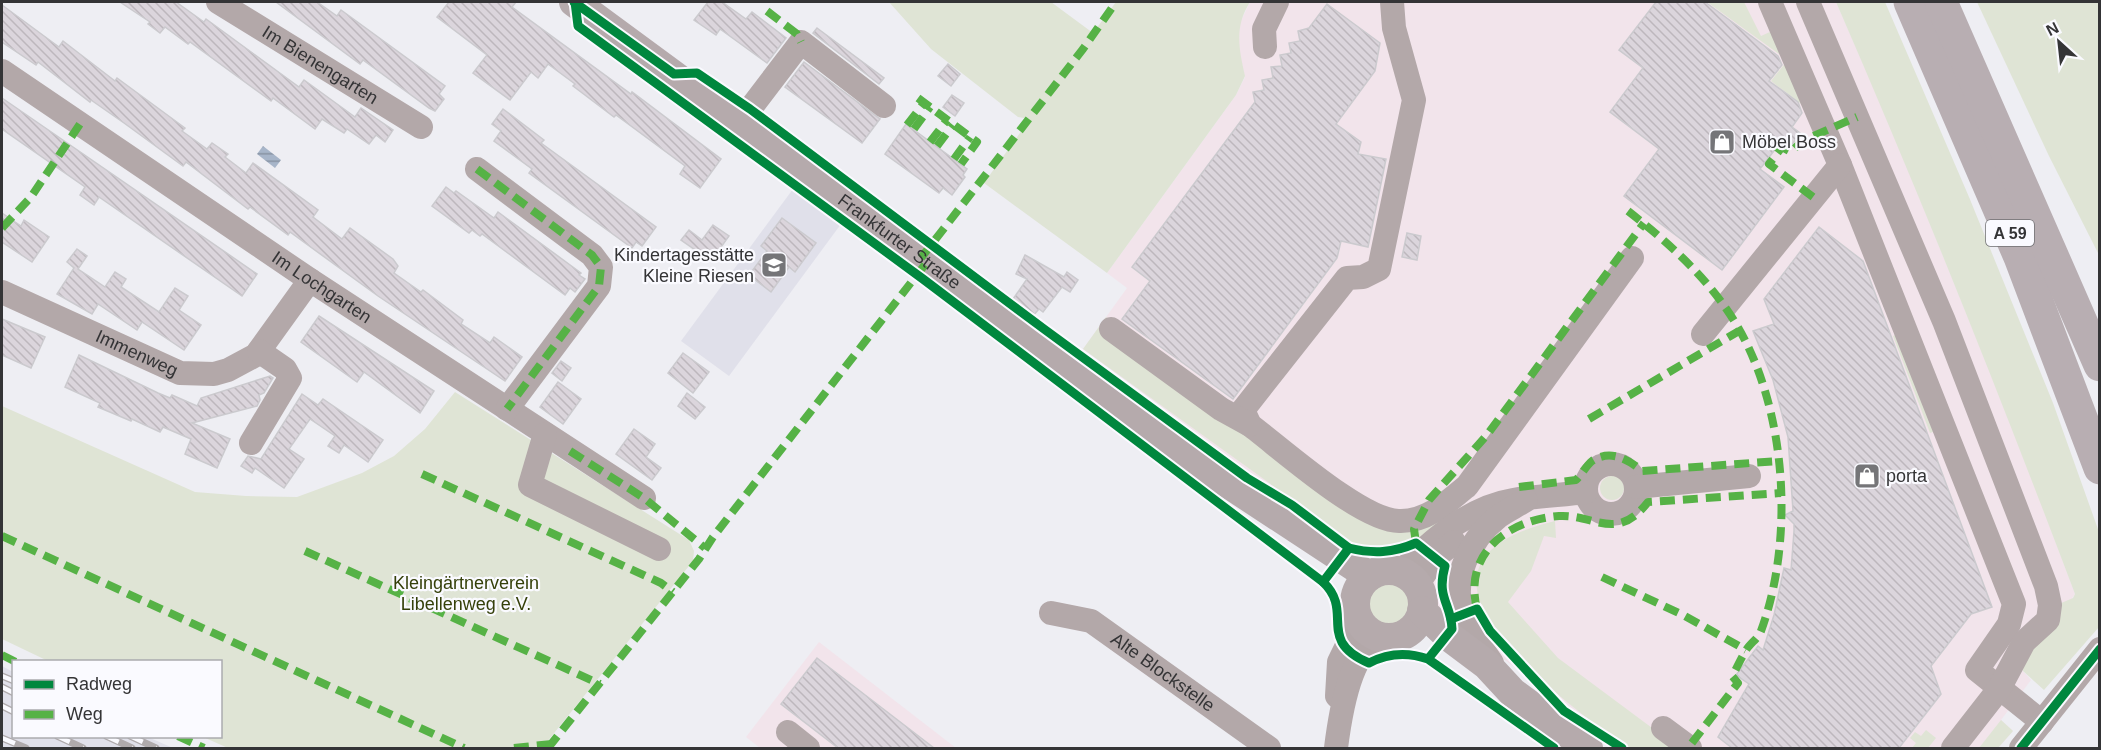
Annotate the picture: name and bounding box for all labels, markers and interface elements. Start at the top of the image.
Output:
north arrow [2029,12,2089,72]
text: N [2043,19,2061,39]
street label: Im Bienengarten [259,22,382,108]
shop icon: Möbel Boss [1707,127,1737,157]
place label: Möbel Boss [1742,132,1836,152]
street label: Frankfurter Straße [834,190,964,293]
road number: A 59 [1986,220,2034,246]
place label: Kindertagesstätte Kleine Riesen [614,245,754,286]
street label: Im Lochgarten [268,247,375,327]
school or university icon: Kindertagesstätte Kleine Riesen [759,250,789,280]
street label: Immenweg [92,326,181,381]
shop icon: porta [1852,461,1882,491]
place label: porta [1886,466,1928,486]
park label: Kleingärtnerverein Libellenweg e.V. [393,573,539,614]
street label: Alte Blockstelle [1107,629,1218,716]
legend [12,660,222,738]
text: Radweg [66,674,132,694]
text: Weg [66,704,103,724]

